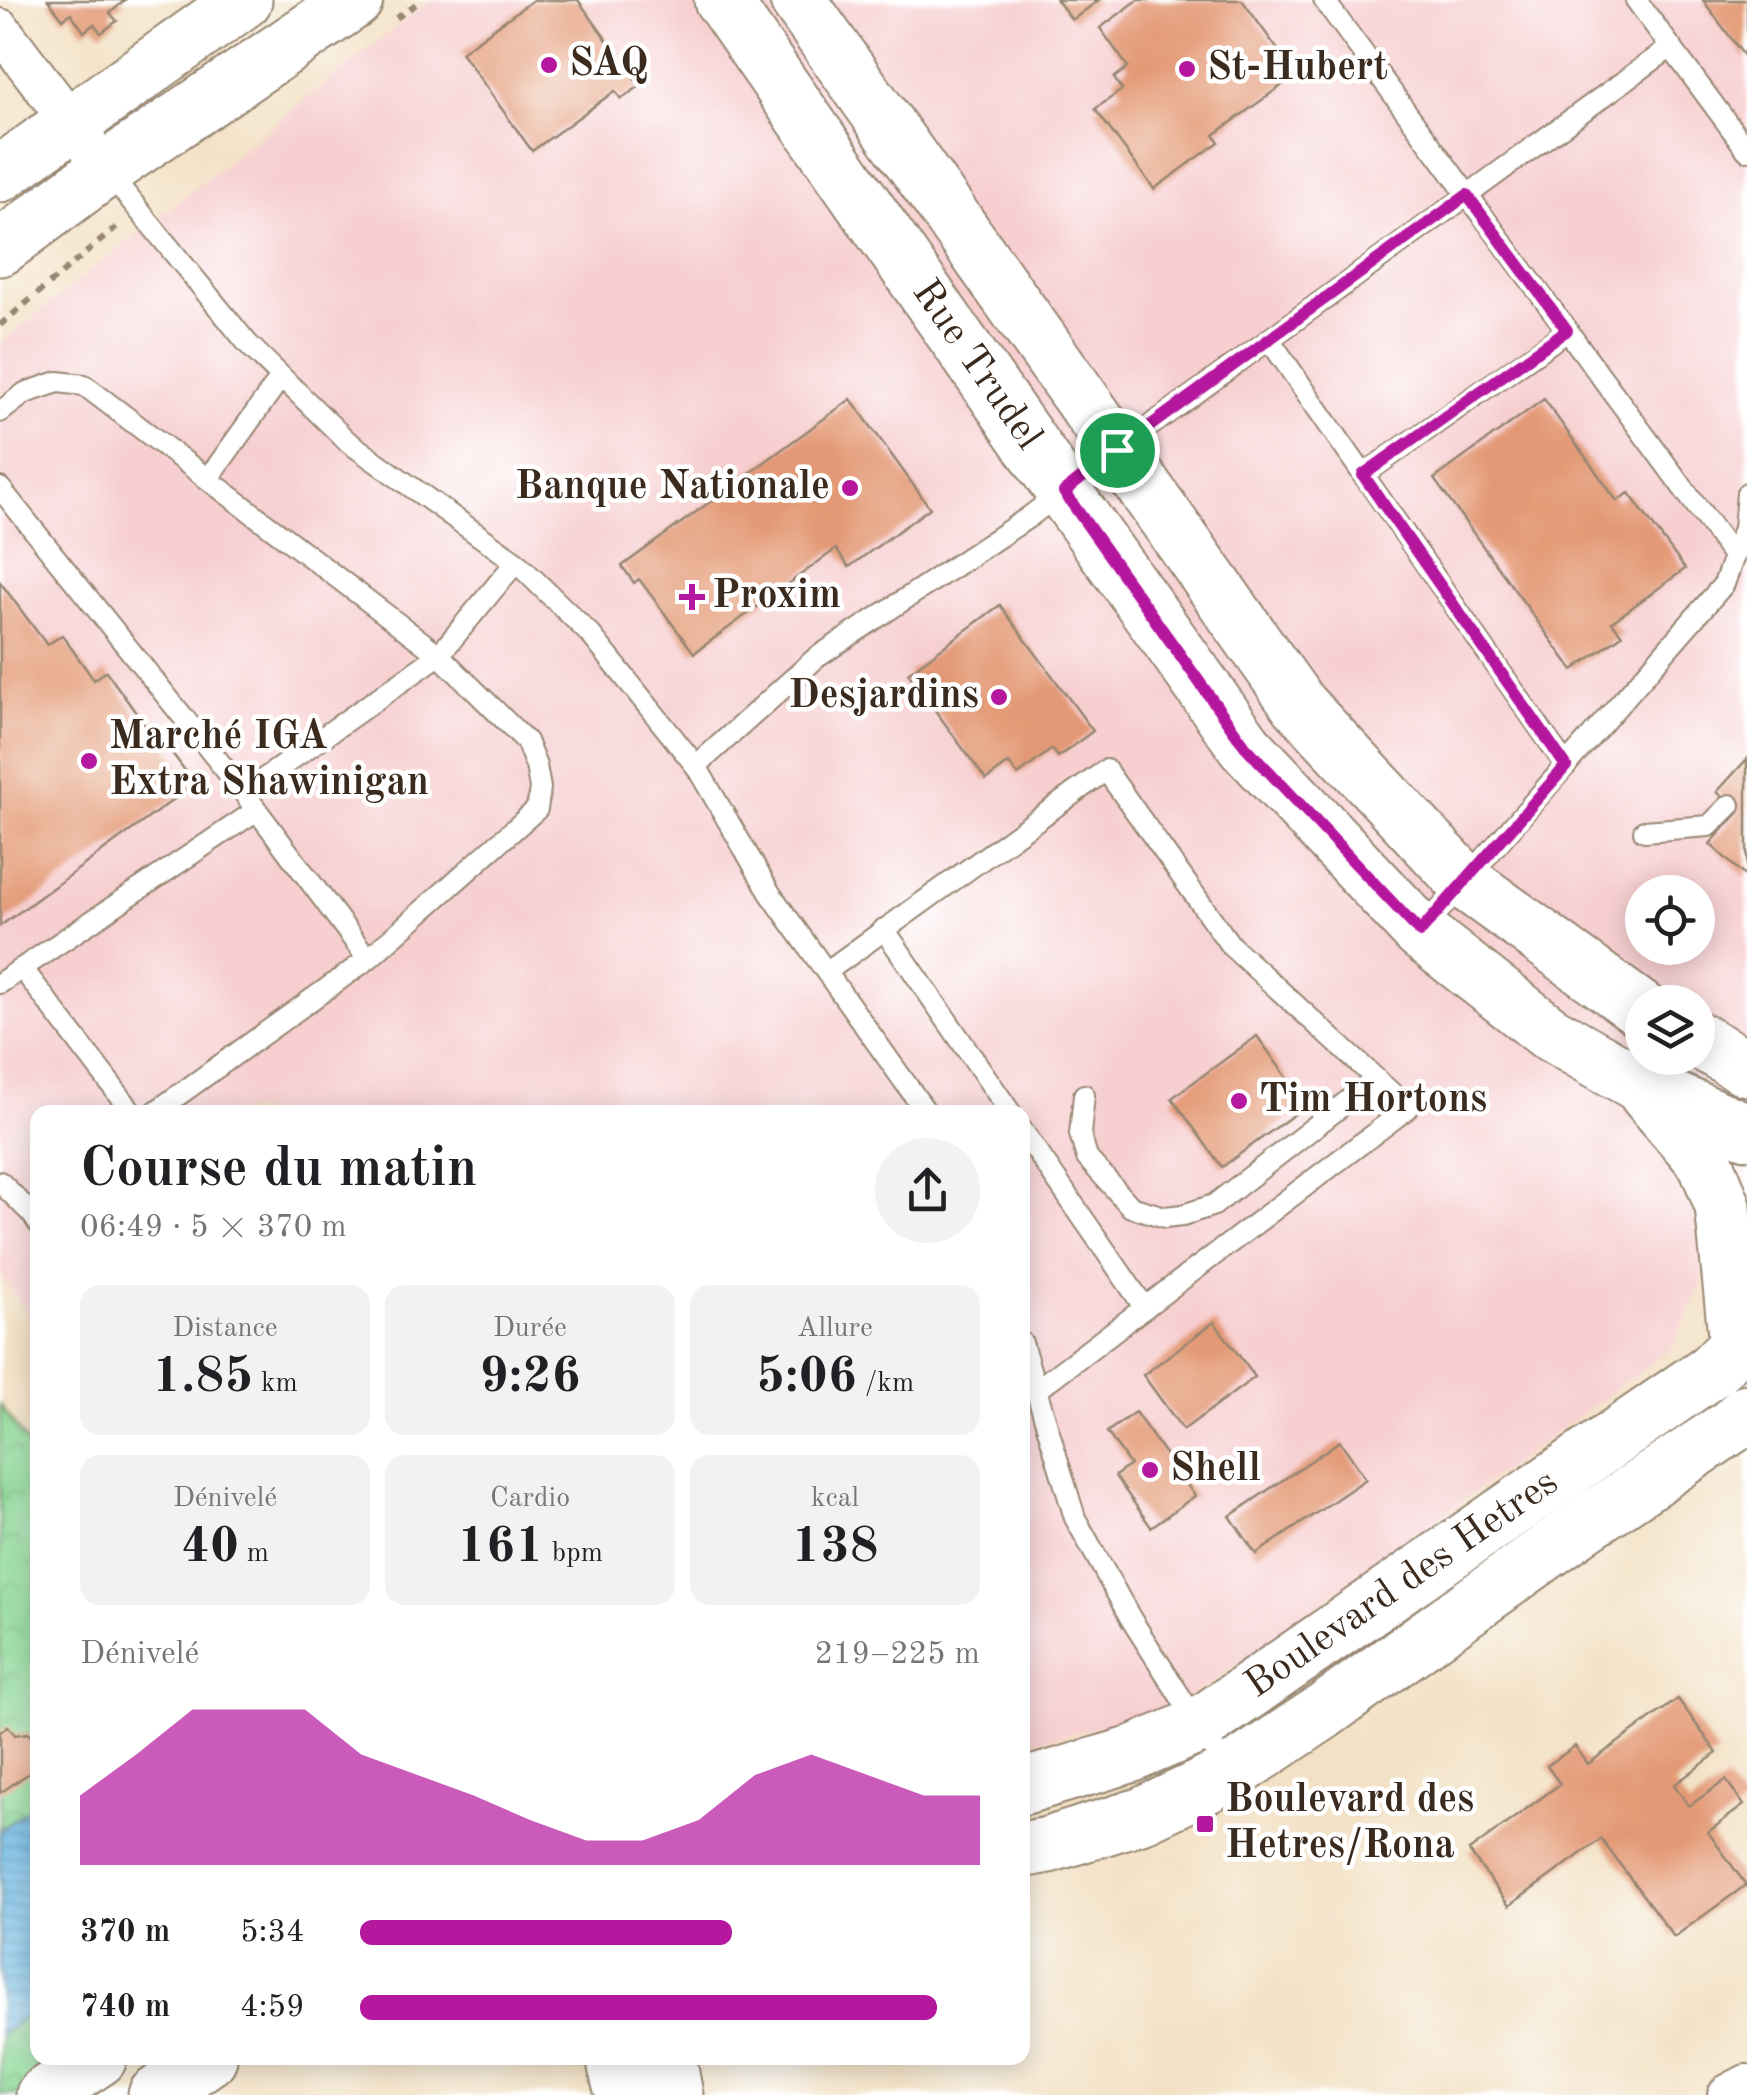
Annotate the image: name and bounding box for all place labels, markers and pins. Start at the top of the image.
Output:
place label: SAQ [569,45,648,85]
place label: St-Hubert [1207,49,1388,89]
marker: SAQ [538,54,560,76]
marker: St-Hubert [1176,58,1198,80]
pin [1075,408,1160,493]
place label: Banque Nationale [515,468,830,508]
marker: Banque Nationale [839,477,861,499]
place label: Proxim [712,577,841,617]
marker: Proxim [681,586,703,608]
place label: Desjardins [788,677,979,717]
marker: Desjardins [988,686,1010,708]
place label: Marché IGA Extra Shawinigan [109,718,429,804]
marker: Marché IGA Extra Shawinigan [78,750,100,772]
place label: Tim Hortons [1259,1081,1487,1121]
marker: Tim Hortons [1228,1090,1250,1112]
place label: Shell [1170,1450,1261,1490]
marker: Shell [1139,1459,1161,1481]
place label: Boulevard des Hetres/Rona [1225,1781,1474,1867]
marker: Boulevard des Hetres/Rona [1194,1813,1216,1835]

